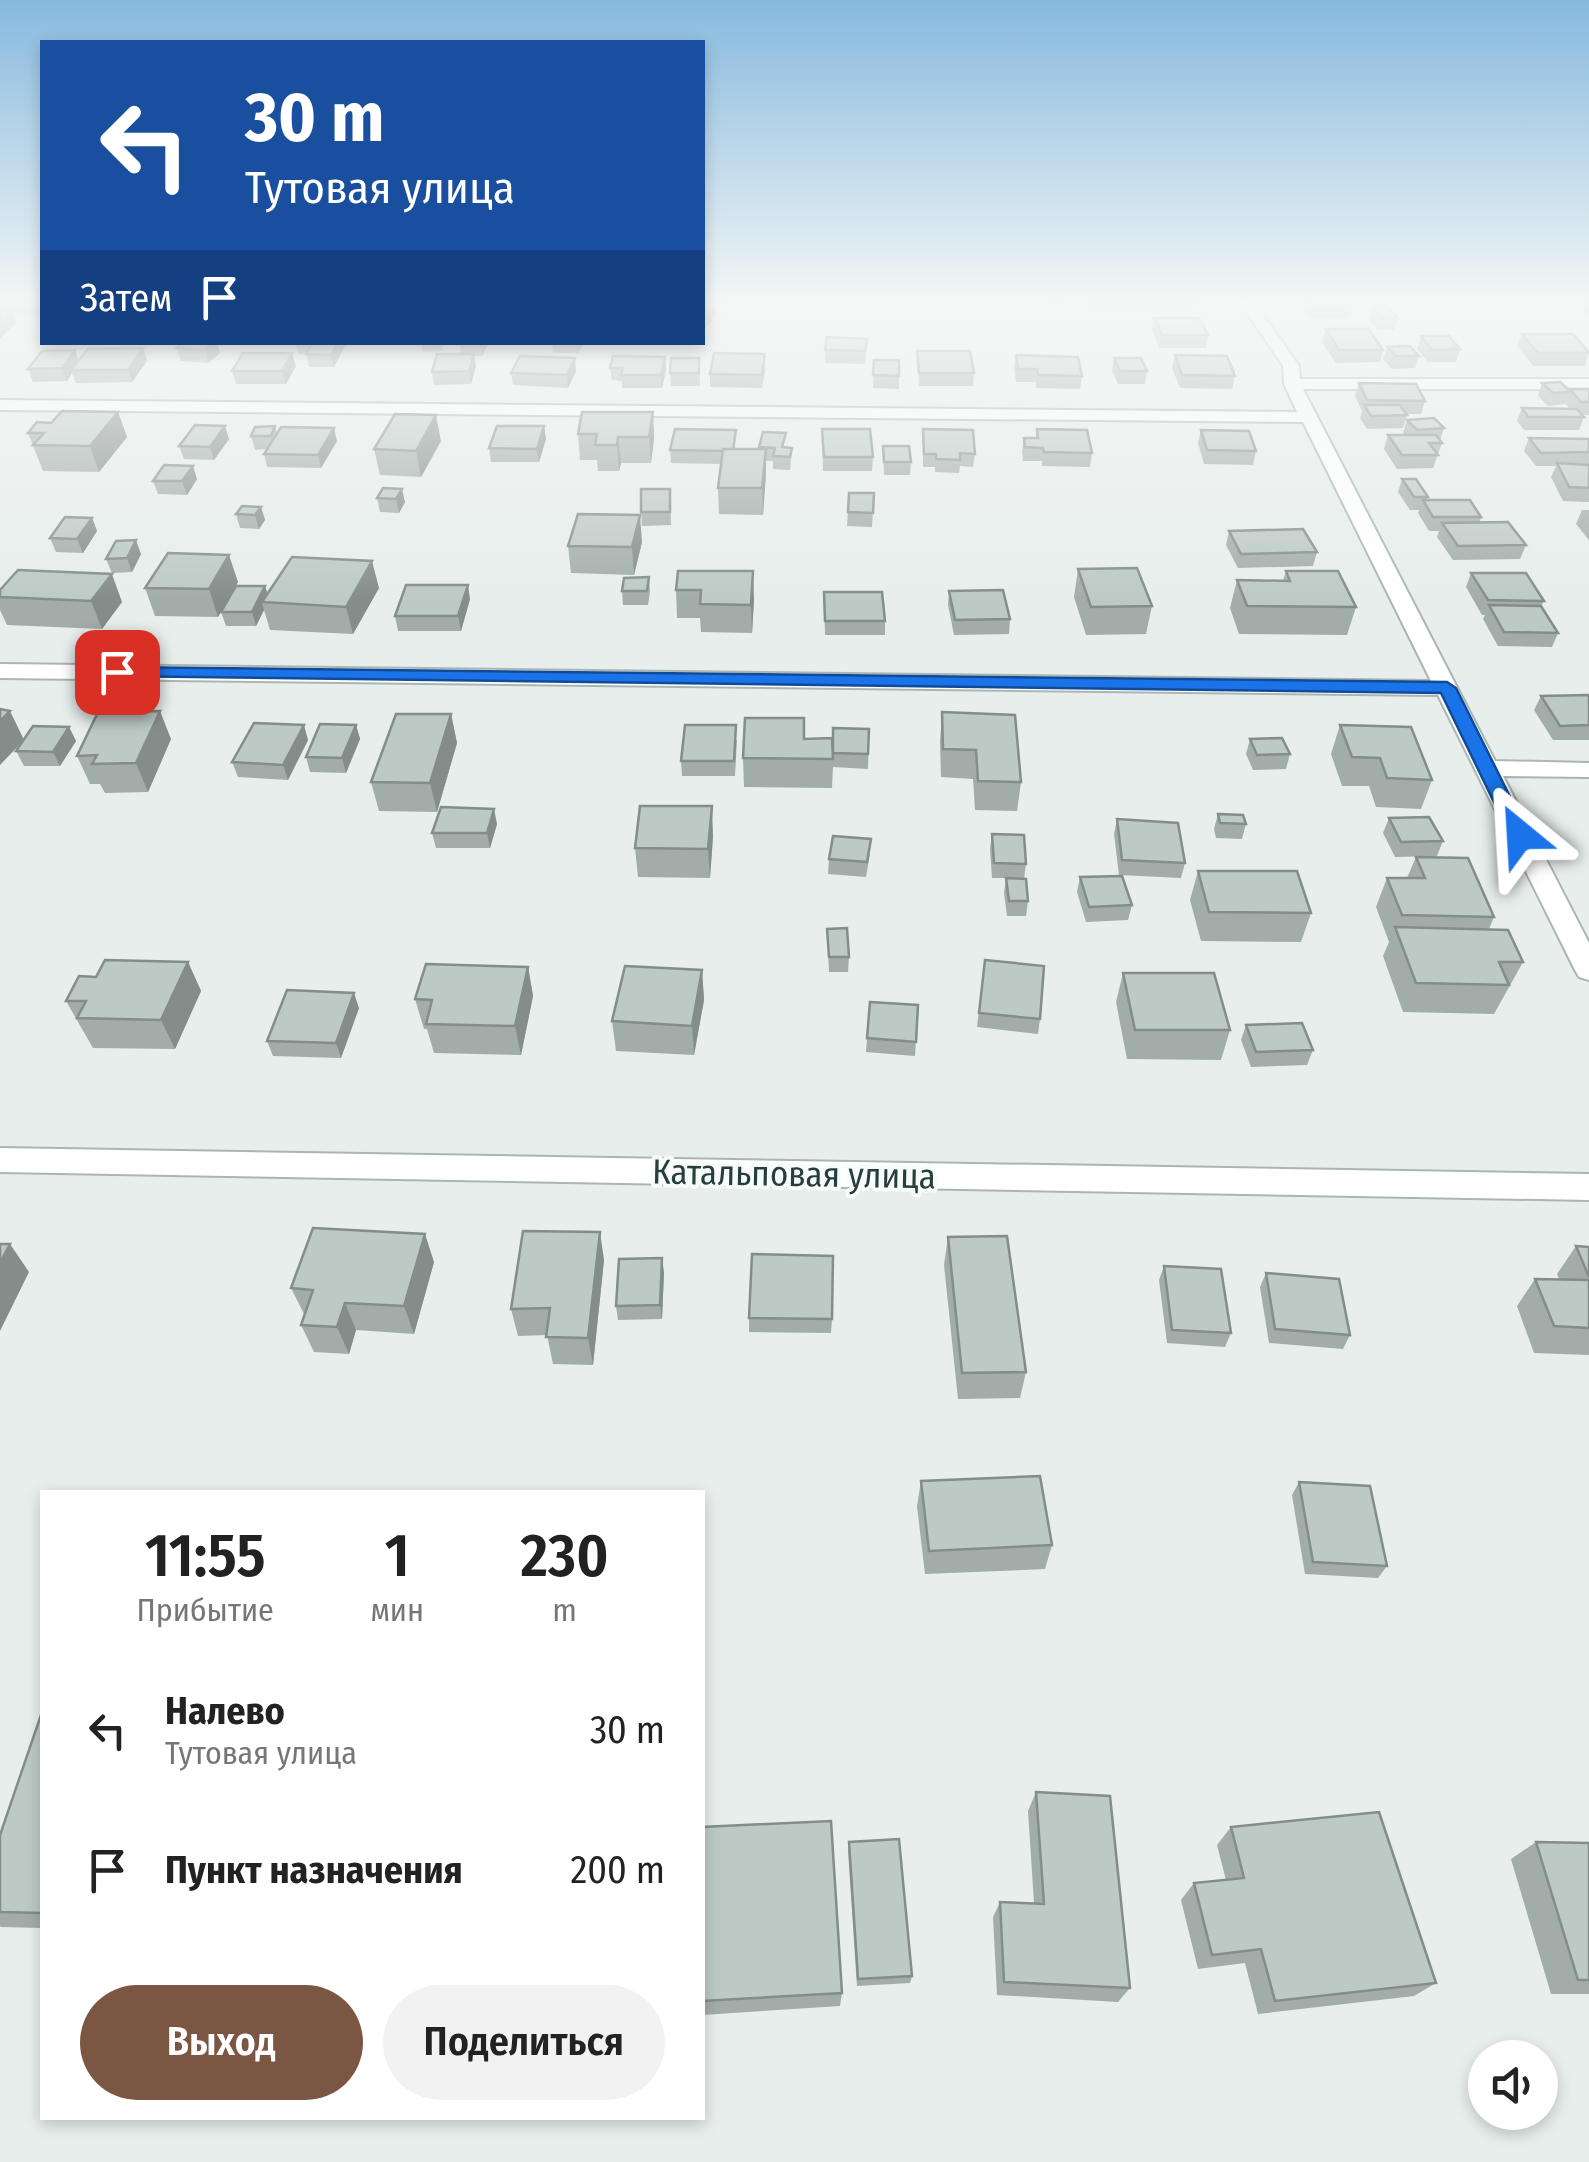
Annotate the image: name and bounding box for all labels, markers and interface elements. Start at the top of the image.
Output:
text: 30 m [245,76,384,160]
icon: left [80,80,210,210]
text: Тутовая улица [245,161,515,215]
icon: arrive [192,270,247,325]
text: Затем [80,275,172,321]
pin [75,630,160,715]
icon: arrive [90,645,145,700]
position arrow [1468,783,1572,887]
street label: Катальповая улица [652,1151,936,1197]
text: 11:55 [145,1520,266,1592]
text: 1 [385,1520,410,1592]
text: 230 [521,1520,609,1592]
text: Прибытие [137,1591,274,1629]
text: мин [370,1591,424,1629]
text: m [552,1591,577,1629]
text: Налево [165,1688,285,1734]
icon: left [80,1703,135,1758]
text: 30 m [590,1707,665,1753]
text: Тутовая улица [165,1734,357,1772]
icon: arrive [80,1843,135,1898]
text: Пункт назначения [165,1847,463,1893]
text: 200 m [570,1847,665,1893]
button: Выход [80,1985,363,2100]
button: Поделиться [383,1985,665,2100]
map controls [1468,2040,1558,2130]
button: sound [1468,2040,1558,2130]

